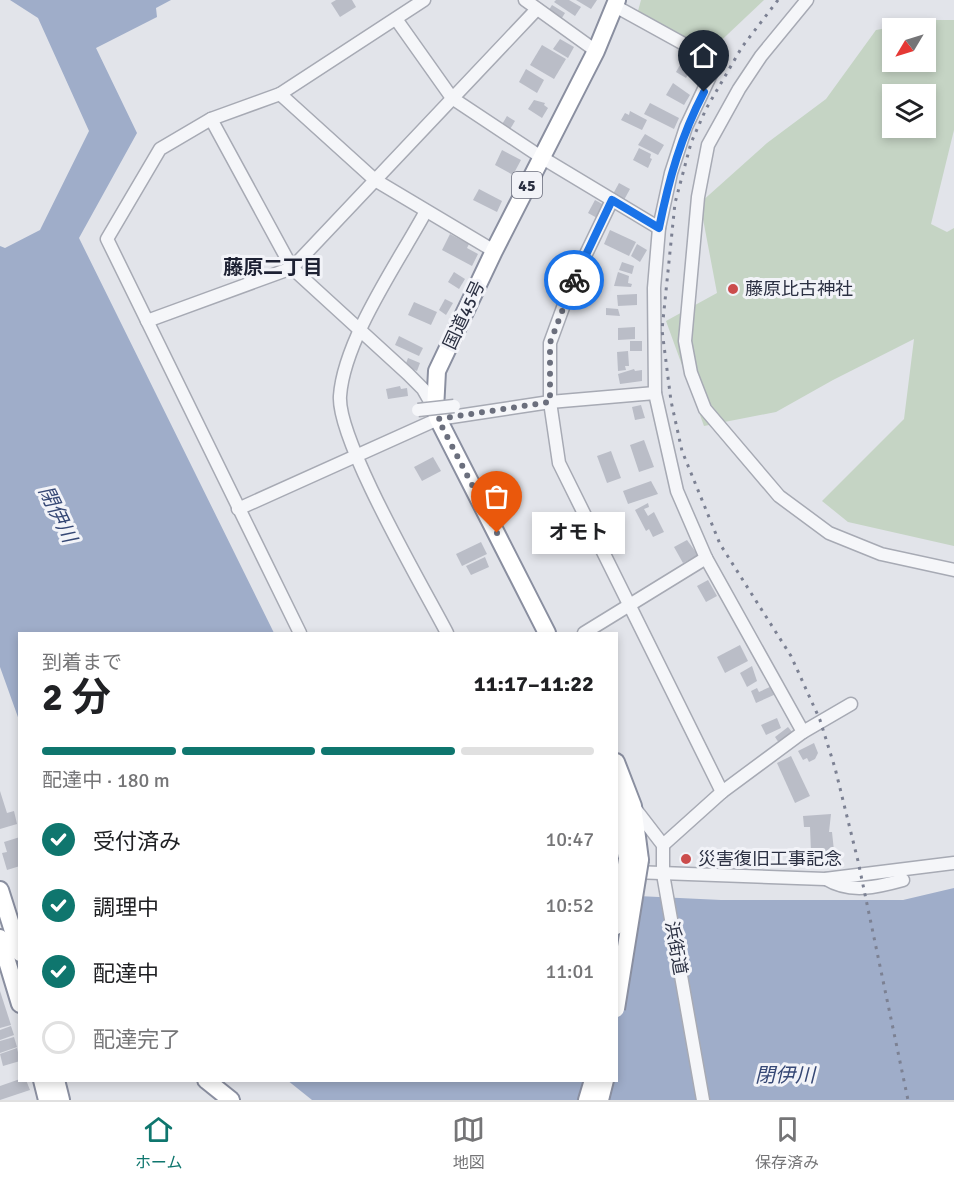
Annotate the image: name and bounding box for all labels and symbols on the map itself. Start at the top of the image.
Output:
north arrow [882,18,936,72]
pin [678,30,729,92]
road number: 45 [512,172,542,198]
courier [544,250,604,310]
district label: 藤原二丁目 [223,255,323,280]
street label: 国道45号 [439,277,489,353]
place label: 藤原比古神社 [745,278,853,300]
marker: 藤原比古神社 [726,282,740,296]
pin [471,471,522,533]
water label: 閉伊川 [33,482,83,548]
callout: オモト [533,512,626,554]
place label: 災害復旧工事記念 [698,848,842,870]
marker: 災害復旧工事記念 [679,852,693,866]
street label: 浜街道 [660,920,692,976]
water label: 閉伊川 [755,1063,817,1088]

